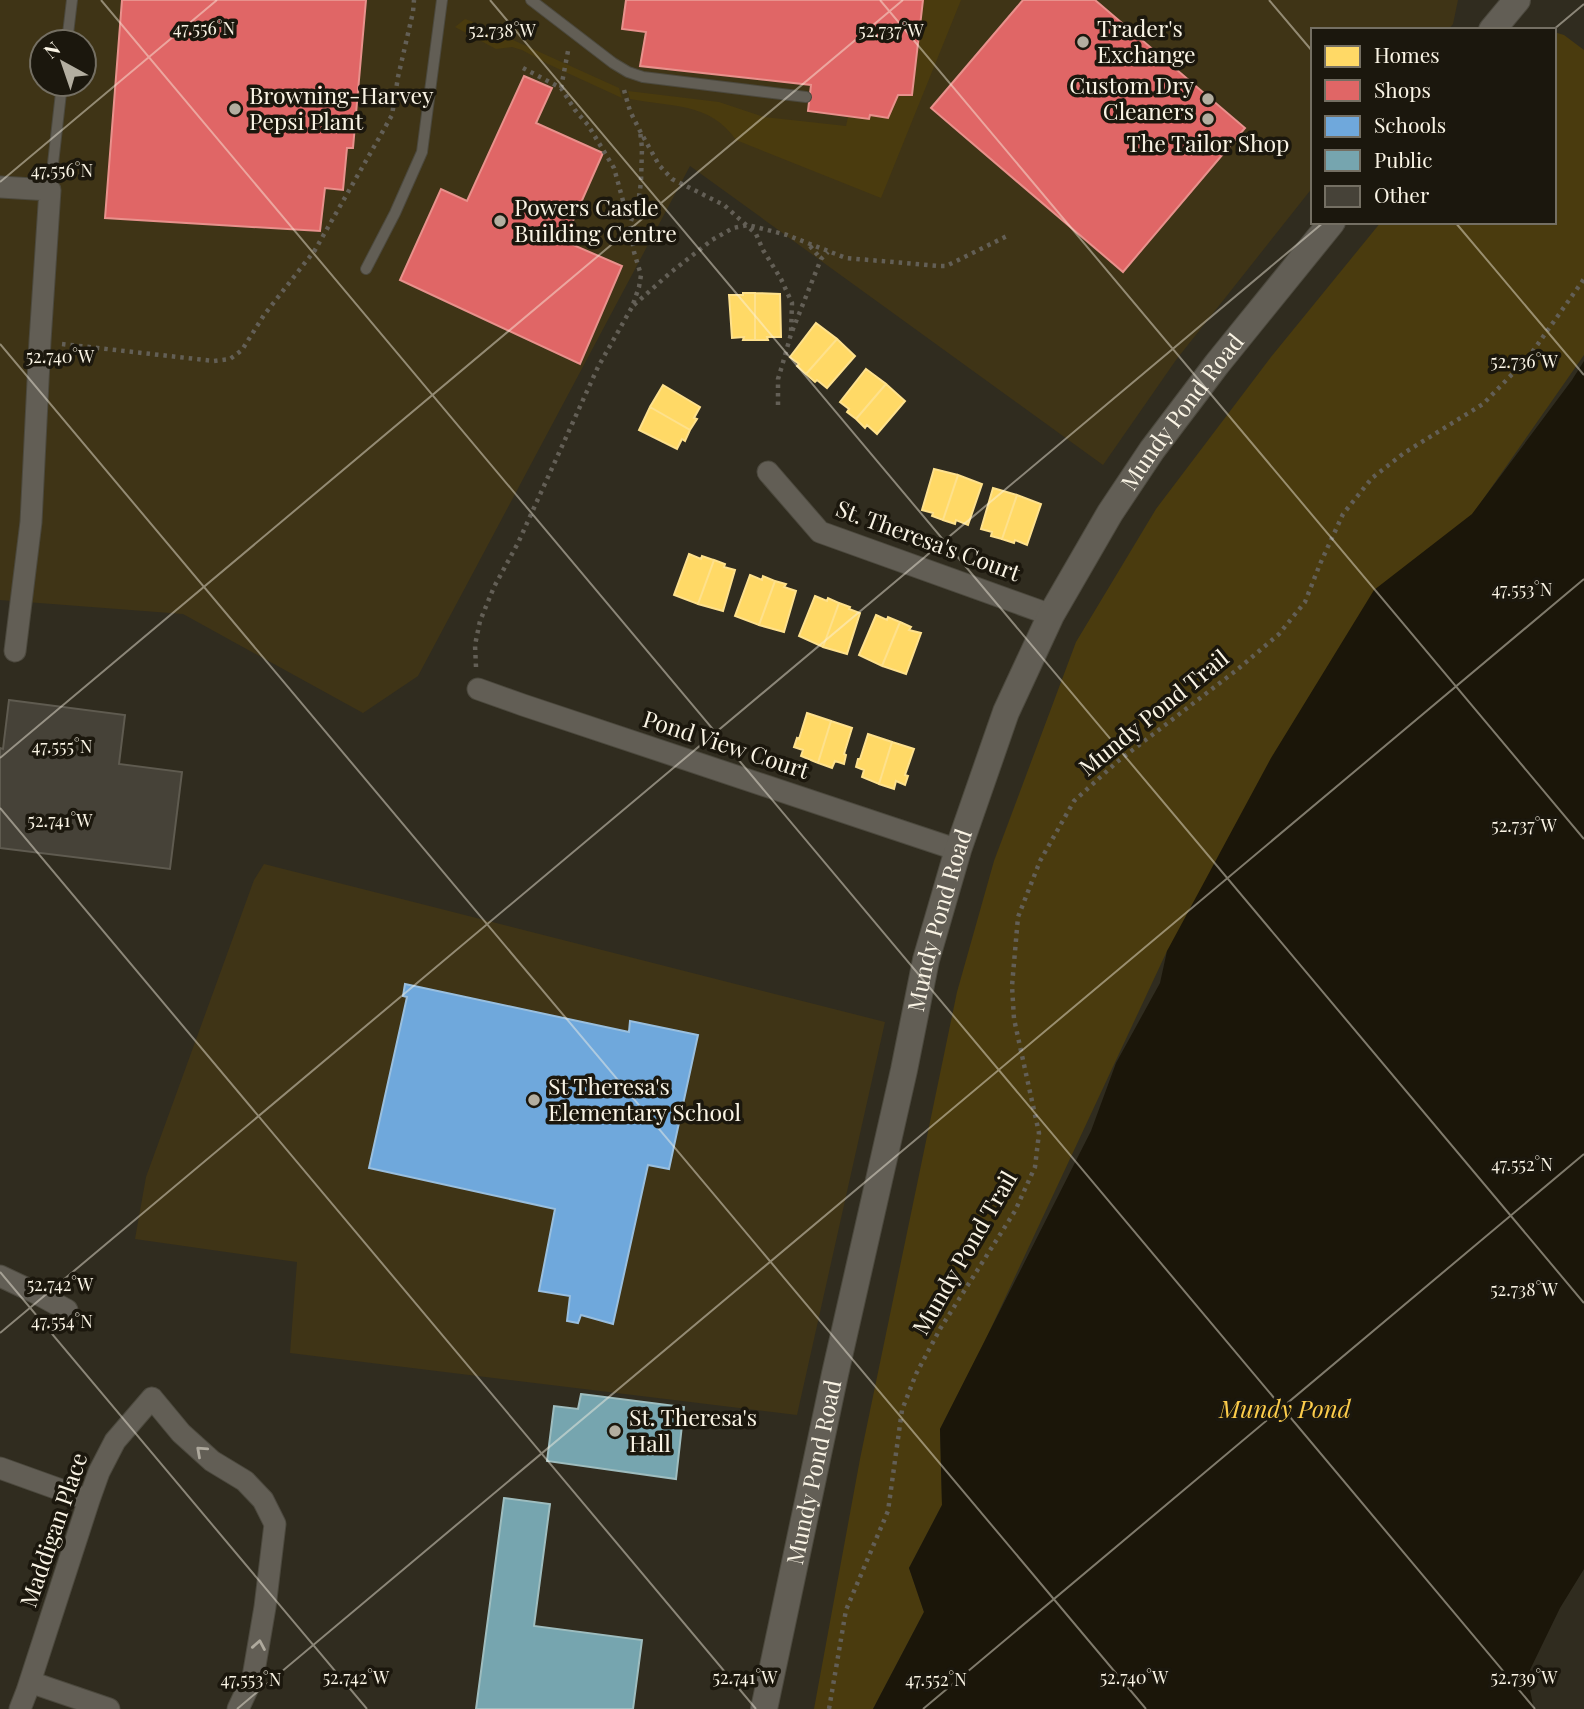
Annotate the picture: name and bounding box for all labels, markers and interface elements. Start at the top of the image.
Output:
place label: Trader's Exchange [1097,12,1196,69]
text: 47.556°N [173,16,236,40]
text: 52.738°W [468,18,537,42]
text: 52.737°W [858,18,925,42]
north arrow [28,28,98,98]
legend [1311,28,1556,224]
marker: Trader's Exchange [1075,34,1091,50]
text: N [38,35,65,64]
text: Homes [1374,40,1440,68]
place label: Custom Dry Cleaners [1069,69,1194,126]
text: Shops [1374,75,1431,103]
place label: Browning-Harvey Pepsi Plant [249,79,434,136]
marker: Custom Dry Cleaners [1200,91,1216,107]
marker: Browning-Harvey Pepsi Plant [227,101,243,117]
text: Schools [1374,110,1446,138]
marker: The Tailor Shop [1200,111,1216,127]
place label: The Tailor Shop [1127,127,1289,158]
text: Public [1374,145,1432,173]
text: 47.556°N [31,158,94,182]
text: Other [1374,180,1430,208]
place label: Powers Castle Building Centre [514,191,677,248]
marker: Powers Castle Building Centre [492,213,508,229]
street label: Mundy Pond Road [1113,326,1250,496]
text: 52.740°W [26,344,95,368]
text: 52.736°W [1490,349,1558,373]
street label: St. Theresa's Court [832,492,1026,588]
text: 47.553°N [1491,577,1553,601]
street label: Mundy Pond Trail [1072,642,1235,782]
street label: Pond View Court [639,702,814,785]
text: 47.555°N [32,734,93,758]
text: 52.741°W [28,808,93,832]
text: 52.737°W [1491,813,1558,837]
street label: Mundy Pond Road [899,824,978,1014]
place label: St Theresa's Elementary School [548,1070,741,1127]
marker: St Theresa's Elementary School [526,1092,542,1108]
text: 47.552°N [1491,1152,1553,1176]
street label: Mundy Pond Trail [904,1164,1023,1340]
text: 52.742°W [27,1272,94,1296]
text: 52.738°W [1490,1277,1559,1301]
text: 47.554°N [31,1309,93,1333]
street label: Mundy Pond Road [778,1377,847,1567]
water label: Mundy Pond [1218,1392,1352,1424]
place label: St. Theresa's Hall [629,1401,757,1458]
marker: St. Theresa's Hall [607,1423,623,1439]
one-way arrow [196,1447,209,1460]
street label: Maddigan Place [12,1448,94,1611]
one-way arrow [251,1639,266,1651]
text: 52.742°W [323,1665,390,1689]
text: 52.741°W [713,1665,778,1689]
text: 52.740°W [1100,1665,1169,1689]
text: 52.739°W [1491,1665,1558,1689]
text: 47.553°N [220,1667,282,1691]
text: 47.552°N [905,1667,967,1691]

